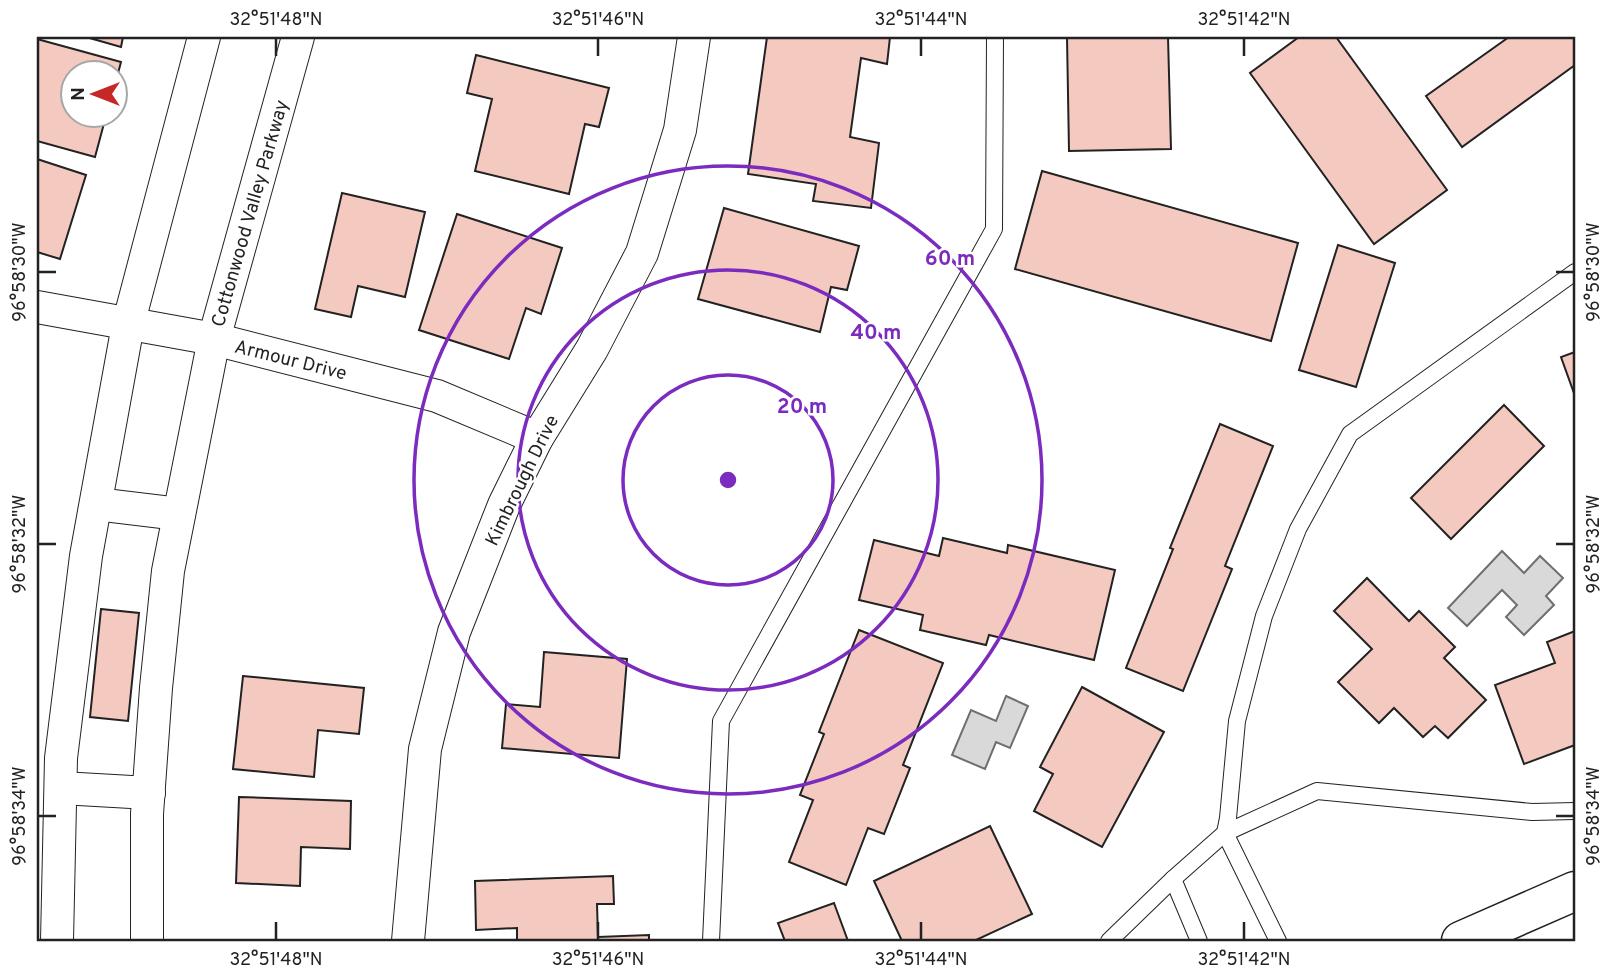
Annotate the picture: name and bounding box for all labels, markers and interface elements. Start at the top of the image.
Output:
text: 32°51'48"N [230,9,322,32]
text: 32°51'46"N [552,9,644,32]
text: 32°51'44"N [875,9,967,32]
text: 32°51'42"N [1198,9,1290,32]
north arrow [60,60,130,130]
text: N [67,87,91,101]
street label: Cottonwood Valley Parkway [207,97,295,330]
text: 96°58'30"W [9,222,32,322]
text: 96°58'30"W [1583,222,1606,322]
text: 60 m [925,246,975,273]
text: 40 m [851,320,901,347]
street label: Armour Drive [232,335,349,386]
text: 20 m [777,394,827,421]
street label: Kimbrough Drive [481,411,565,550]
centre of rings [716,468,740,492]
text: 96°58'32"W [9,495,32,593]
text: 96°58'32"W [1583,495,1606,593]
text: 96°58'34"W [9,766,32,866]
text: 96°58'34"W [1583,766,1606,866]
text: 32°51'48"N [230,949,322,972]
text: 32°51'46"N [552,949,644,972]
text: 32°51'44"N [875,949,967,972]
text: 32°51'42"N [1198,949,1290,972]

